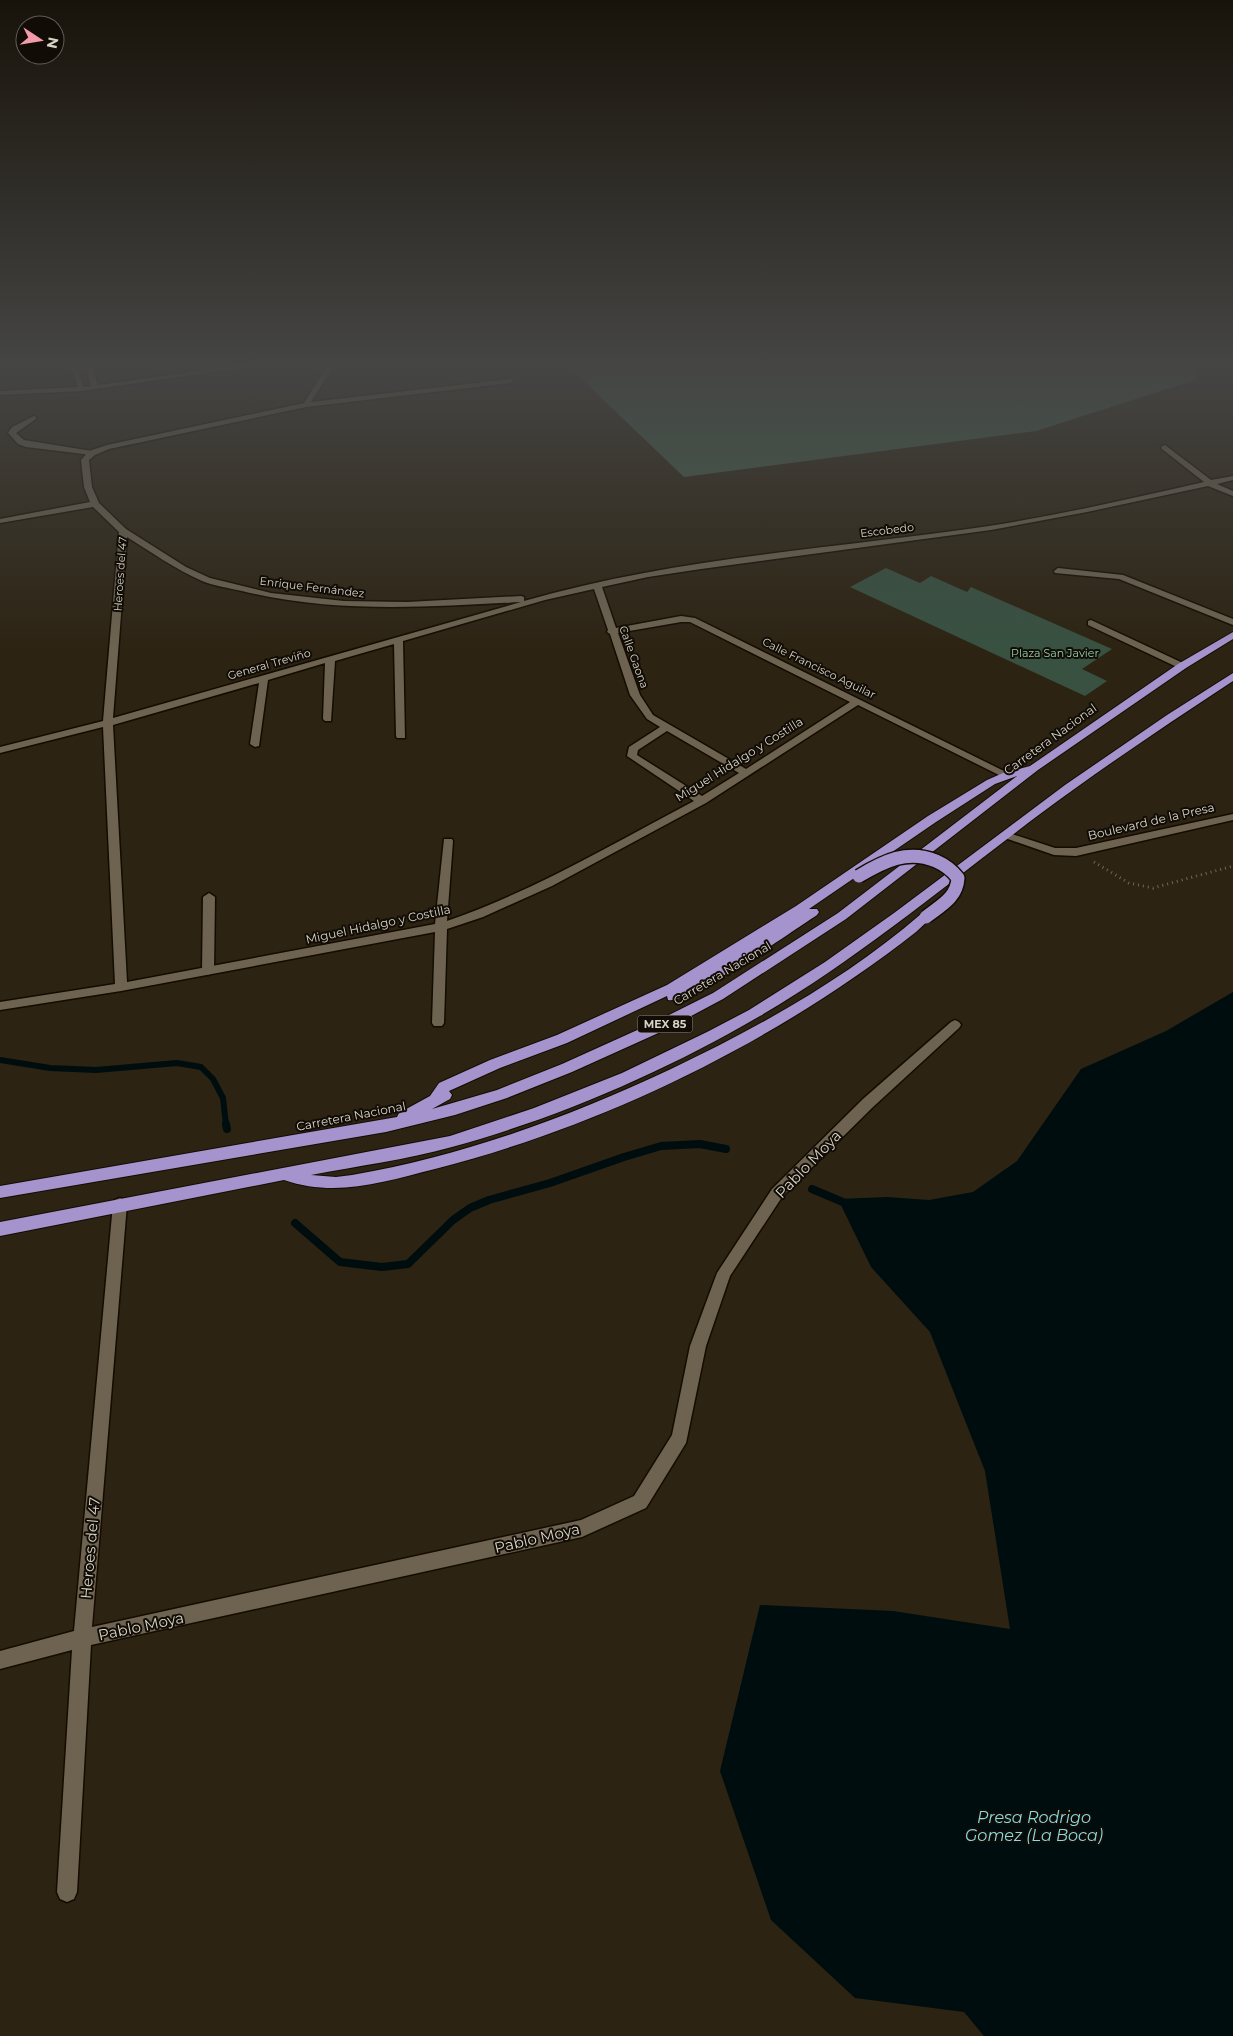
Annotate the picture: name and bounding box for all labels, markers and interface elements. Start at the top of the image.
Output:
north arrow [15,15,65,65]
text: N [43,35,63,50]
street label: Escobedo [859,520,915,540]
street label: Heroes del 47 [110,536,130,612]
street label: Enrique Fernández [259,574,365,600]
street label: Calle Gaona [616,624,652,690]
street label: Calle Francisco Aguilar [760,634,878,702]
street label: General Treviño [226,645,312,683]
park label: Plaza San Javier [1011,646,1099,660]
street label: Carretera Nacional [1001,700,1099,778]
street label: Miguel Hidalgo y Costilla [672,713,806,805]
street label: Boulevard de la Presa [1086,799,1216,843]
street label: Miguel Hidalgo y Costilla [304,901,452,947]
street label: Carretera Nacional [670,938,774,1008]
road number: MEX 85 [638,1016,692,1032]
street label: Carretera Nacional [295,1098,407,1134]
street label: Pablo Moya [771,1126,845,1202]
street label: Heroes del 47 [76,1496,104,1600]
street label: Pablo Moya [492,1519,582,1557]
street label: Pablo Moya [96,1608,186,1644]
water label: Presa Rodrigo Gomez (La Boca) [965,1808,1103,1845]

